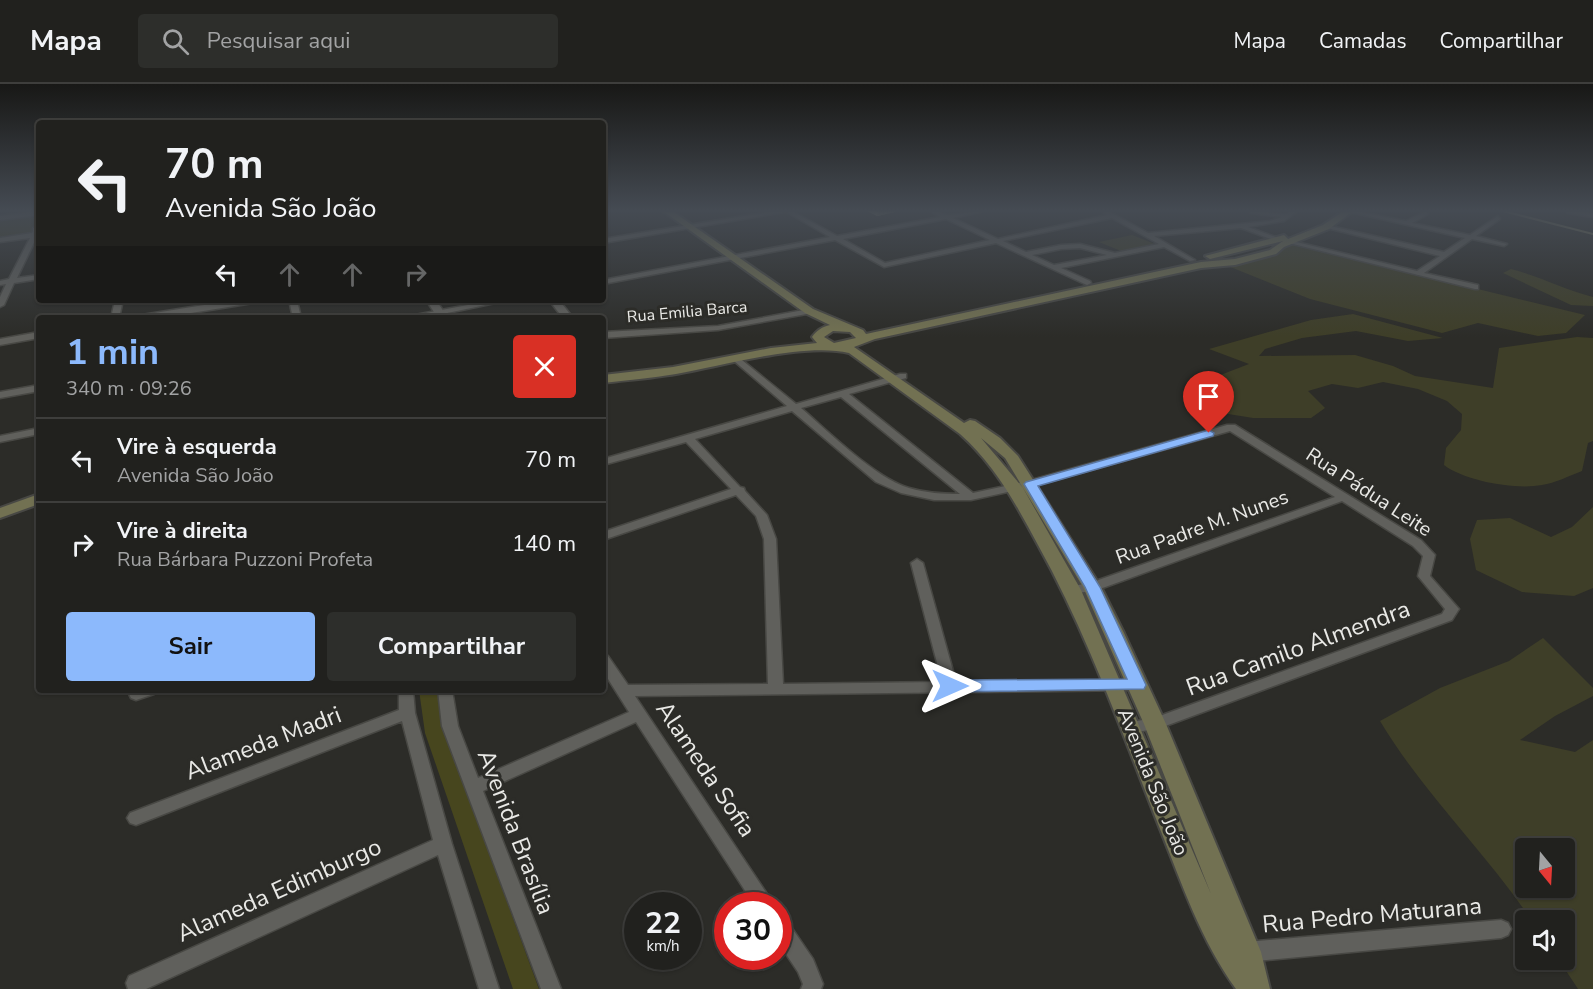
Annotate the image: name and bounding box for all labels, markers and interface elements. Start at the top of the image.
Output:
search box [138,14,558,68]
text: Mapa [30,22,102,60]
icon: search [159,25,192,58]
text: Pesquisar aqui [207,26,350,56]
text: Mapa [1234,27,1286,55]
text: Camadas [1319,27,1406,55]
text: Compartilhar [1439,27,1563,55]
text: 70 m [165,136,264,193]
icon: left [66,144,144,222]
text: Avenida São João [165,190,377,227]
icon: left [210,258,243,291]
icon: ahead [273,258,306,291]
icon: ahead [336,258,369,291]
icon: right [399,258,432,291]
street label: Rua Emilia Barca [626,296,748,328]
text: 1 min [66,328,159,377]
button: close [513,335,576,398]
pin [1183,371,1234,433]
text: 340 m · 09:26 [66,375,192,402]
icon: arrive [1192,380,1225,413]
text: Vire à esquerda [117,432,277,462]
street label: Rua Pádua Leite [1301,441,1437,543]
icon: left [66,444,99,477]
text: 70 m [525,445,576,475]
text: Avenida São João [117,462,274,489]
street label: Rua Padre M. Nunes [1112,483,1292,571]
text: Vire à direita [117,516,248,546]
icon: right [66,528,99,561]
text: 140 m [512,529,576,559]
text: Rua Bárbara Puzzoni Profeta [117,546,373,573]
street label: Rua Camilo Almendra [1182,593,1414,703]
button: Sair [66,612,315,681]
button: Compartilhar [327,612,576,681]
position arrow [918,654,982,718]
street label: Alameda Sofia [649,695,763,843]
street label: Alameda Madri [180,699,346,787]
street label: Avenida São João [1111,704,1195,860]
street label: Avenida Brasília [470,745,562,919]
street label: Alameda Edimburgo [172,830,386,950]
north arrow [1515,838,1575,898]
map controls [1515,838,1575,970]
street label: Rua Pedro Maturana [1261,889,1483,941]
speed limit sign: 30 [714,892,792,970]
text: 22 [645,903,681,944]
button: sound [1515,910,1575,970]
text: km/h [646,936,680,956]

